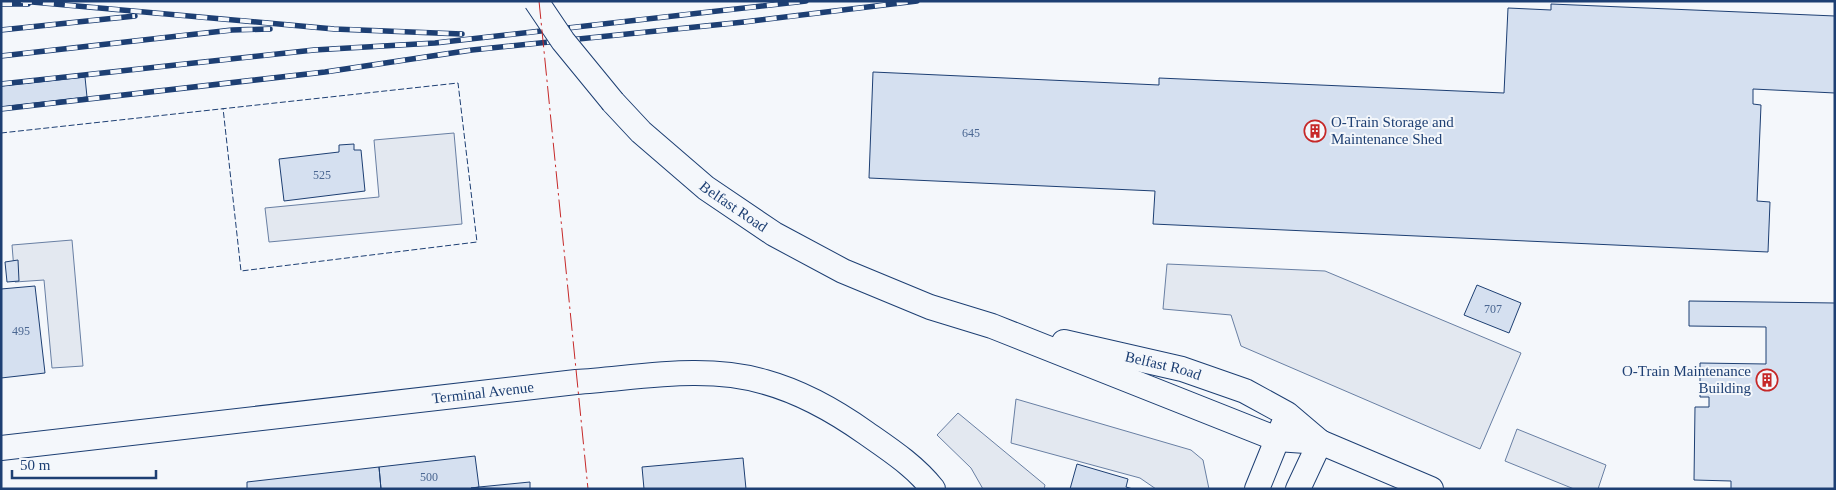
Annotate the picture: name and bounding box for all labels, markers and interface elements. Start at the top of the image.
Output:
place label: O-Train Storage and Maintenance Shed [1331,114,1454,147]
building icon: O-Train Storage and Maintenance Shed [1303,119,1327,143]
house number: 645 [962,126,980,140]
house number: 525 [313,168,331,182]
street label: Belfast Road [696,178,771,235]
house number: 707 [1484,302,1502,316]
house number: 495 [12,324,30,338]
street label: Belfast Road [1124,348,1204,383]
place label: O-Train Maintenance Building [1622,363,1751,396]
building icon: O-Train Maintenance Building [1755,368,1779,392]
street label: Terminal Avenue [431,379,535,406]
scale bar [12,448,156,480]
text: 50 m [20,457,51,473]
house number: 500 [420,470,438,484]

